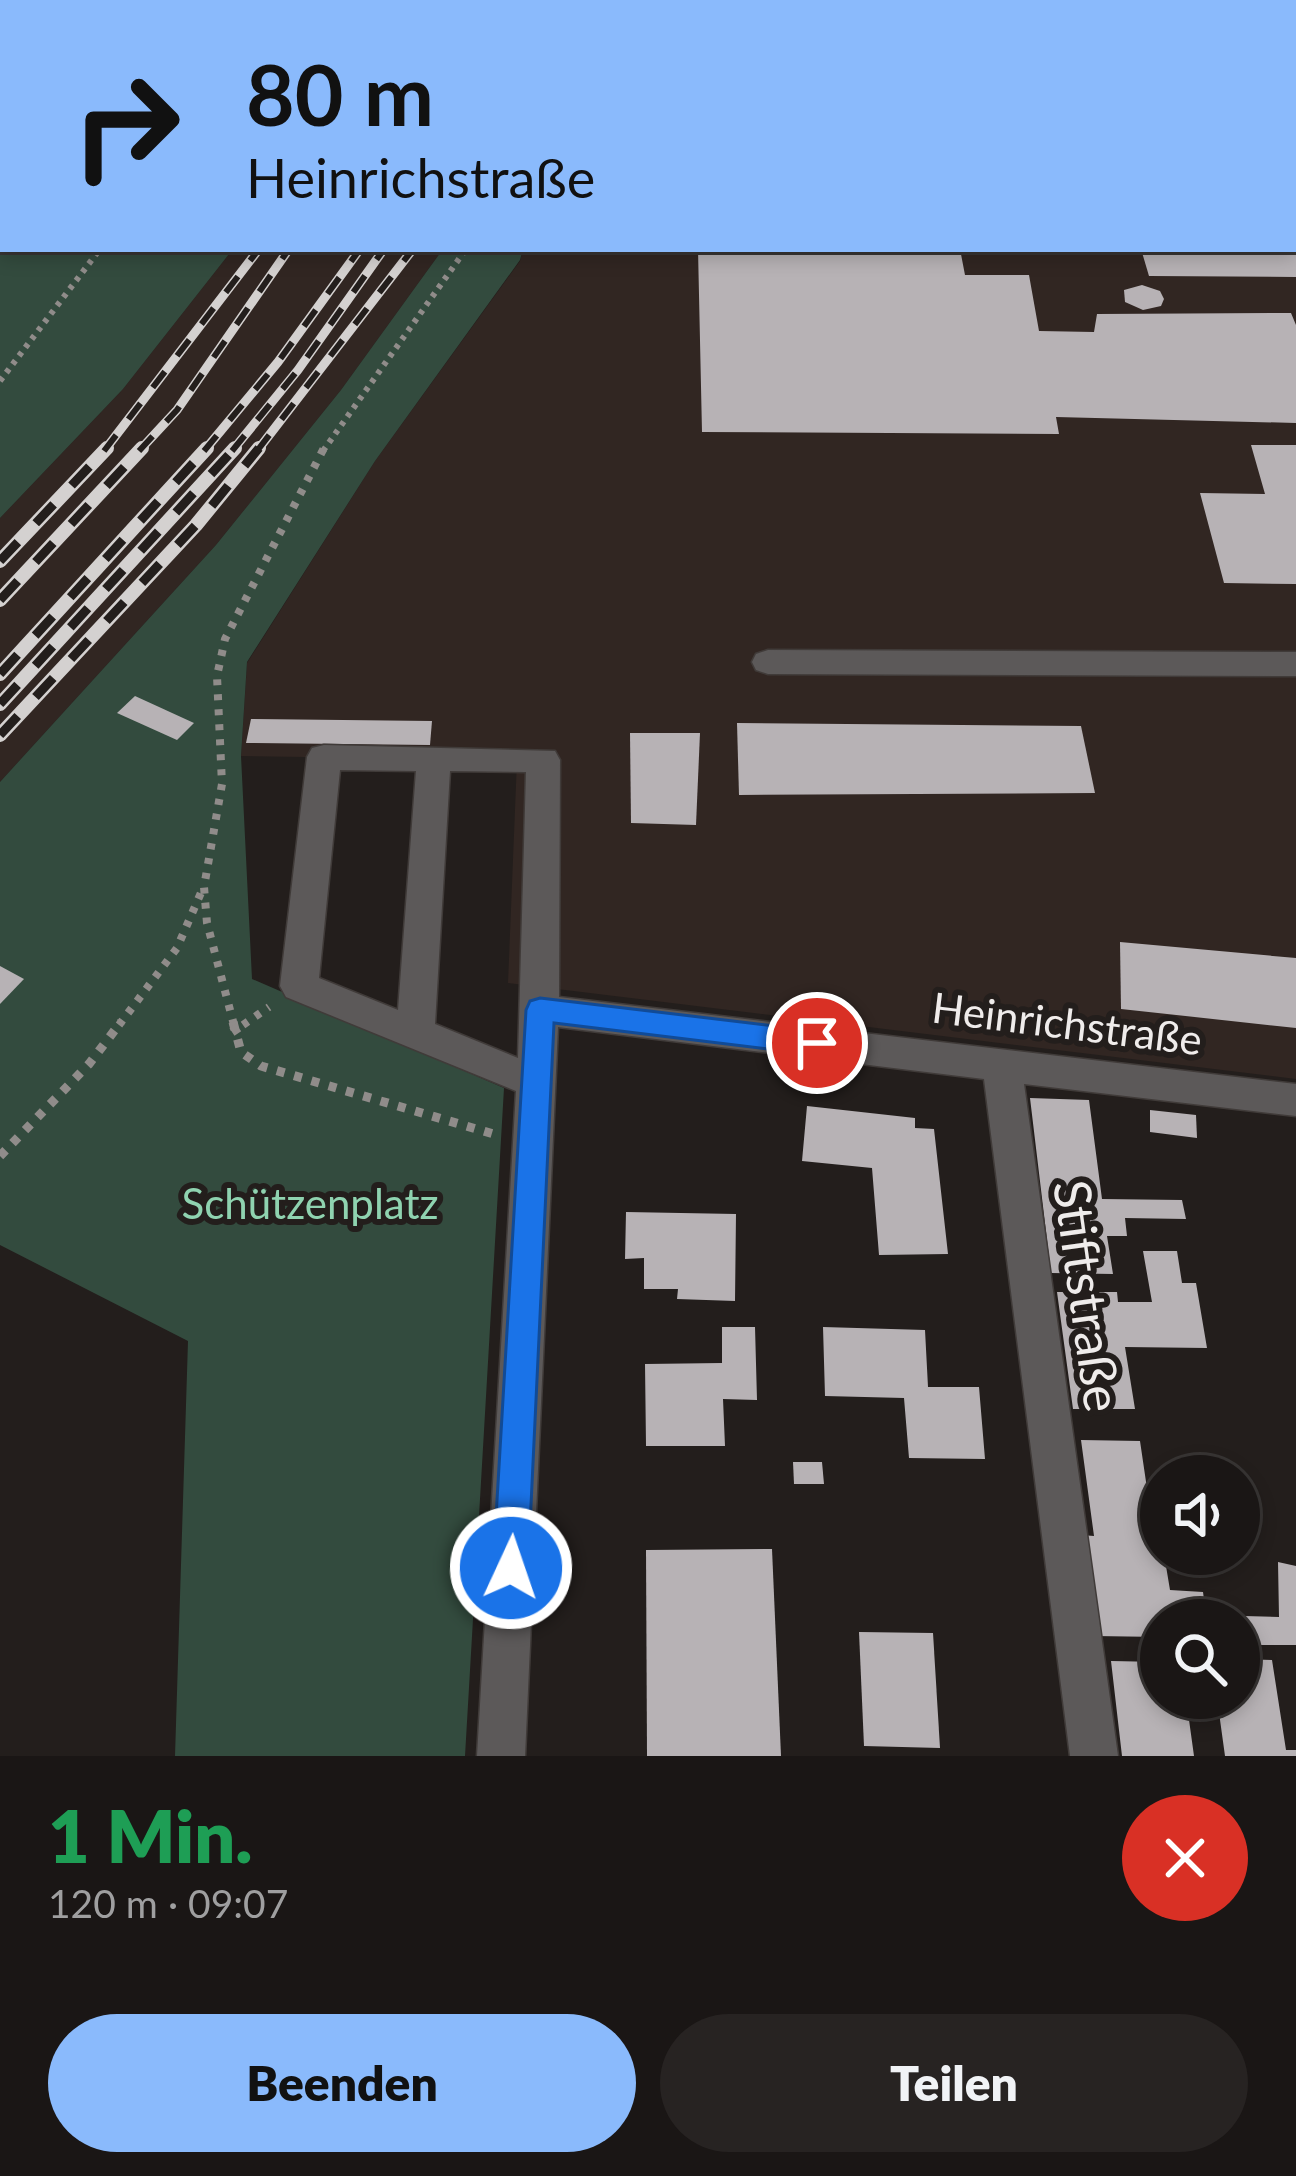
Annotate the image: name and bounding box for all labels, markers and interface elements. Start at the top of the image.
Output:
text: 80 m [246,43,434,144]
icon: right [48,48,204,204]
text: Heinrichstraße [246,145,595,210]
street label: Heinrichstraße [929,982,1205,1064]
pin [766,992,868,1094]
icon: arrive [784,1010,850,1076]
street label: Stiftstraße [1042,1176,1135,1416]
park label: Schützenplatz [182,1178,438,1228]
map controls [1140,1455,1260,1719]
button: sound [1140,1455,1260,1575]
position arrow [448,1505,574,1631]
button: search [1140,1599,1260,1719]
text: 1 Min. [48,1792,252,1878]
button: close [1122,1795,1248,1921]
text: 120 m · 09:07 [48,1880,288,1926]
button: Beenden [48,2014,636,2152]
button: Teilen [660,2014,1248,2152]

